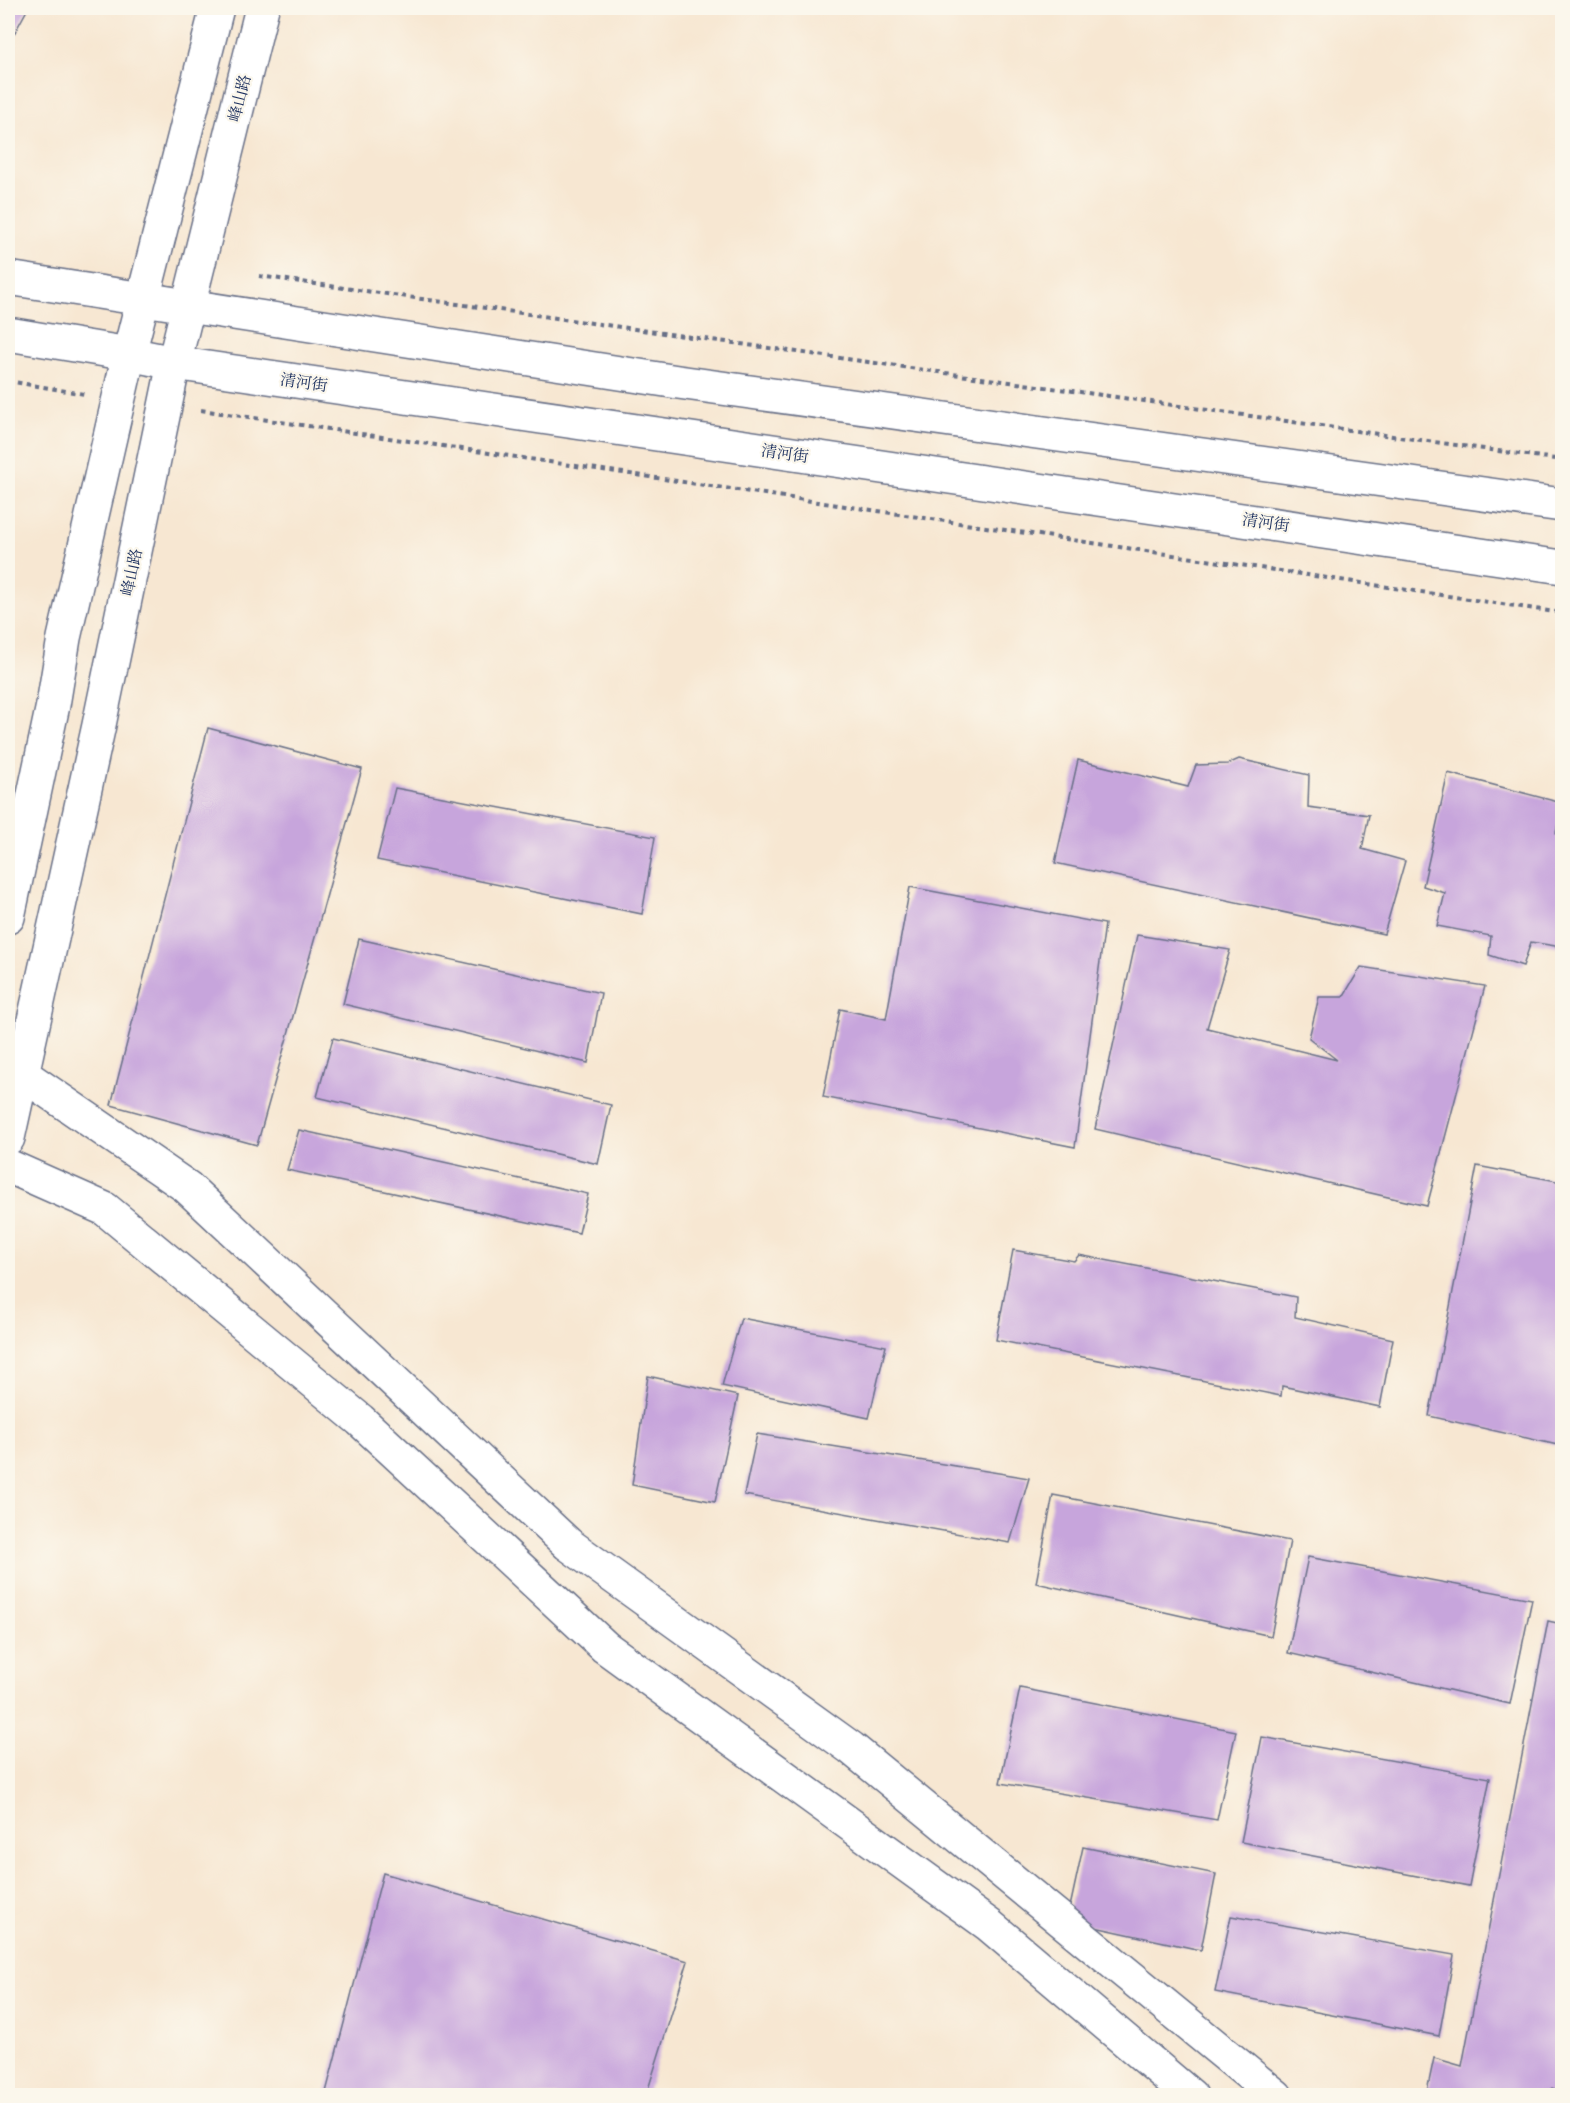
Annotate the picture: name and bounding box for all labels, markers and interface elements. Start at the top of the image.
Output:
street label: 峰山路 [225,73,256,124]
street label: 清河街 [279,371,329,397]
street label: 清河街 [760,442,810,468]
street label: 清河街 [1241,511,1291,537]
street label: 峰山路 [118,547,148,598]

